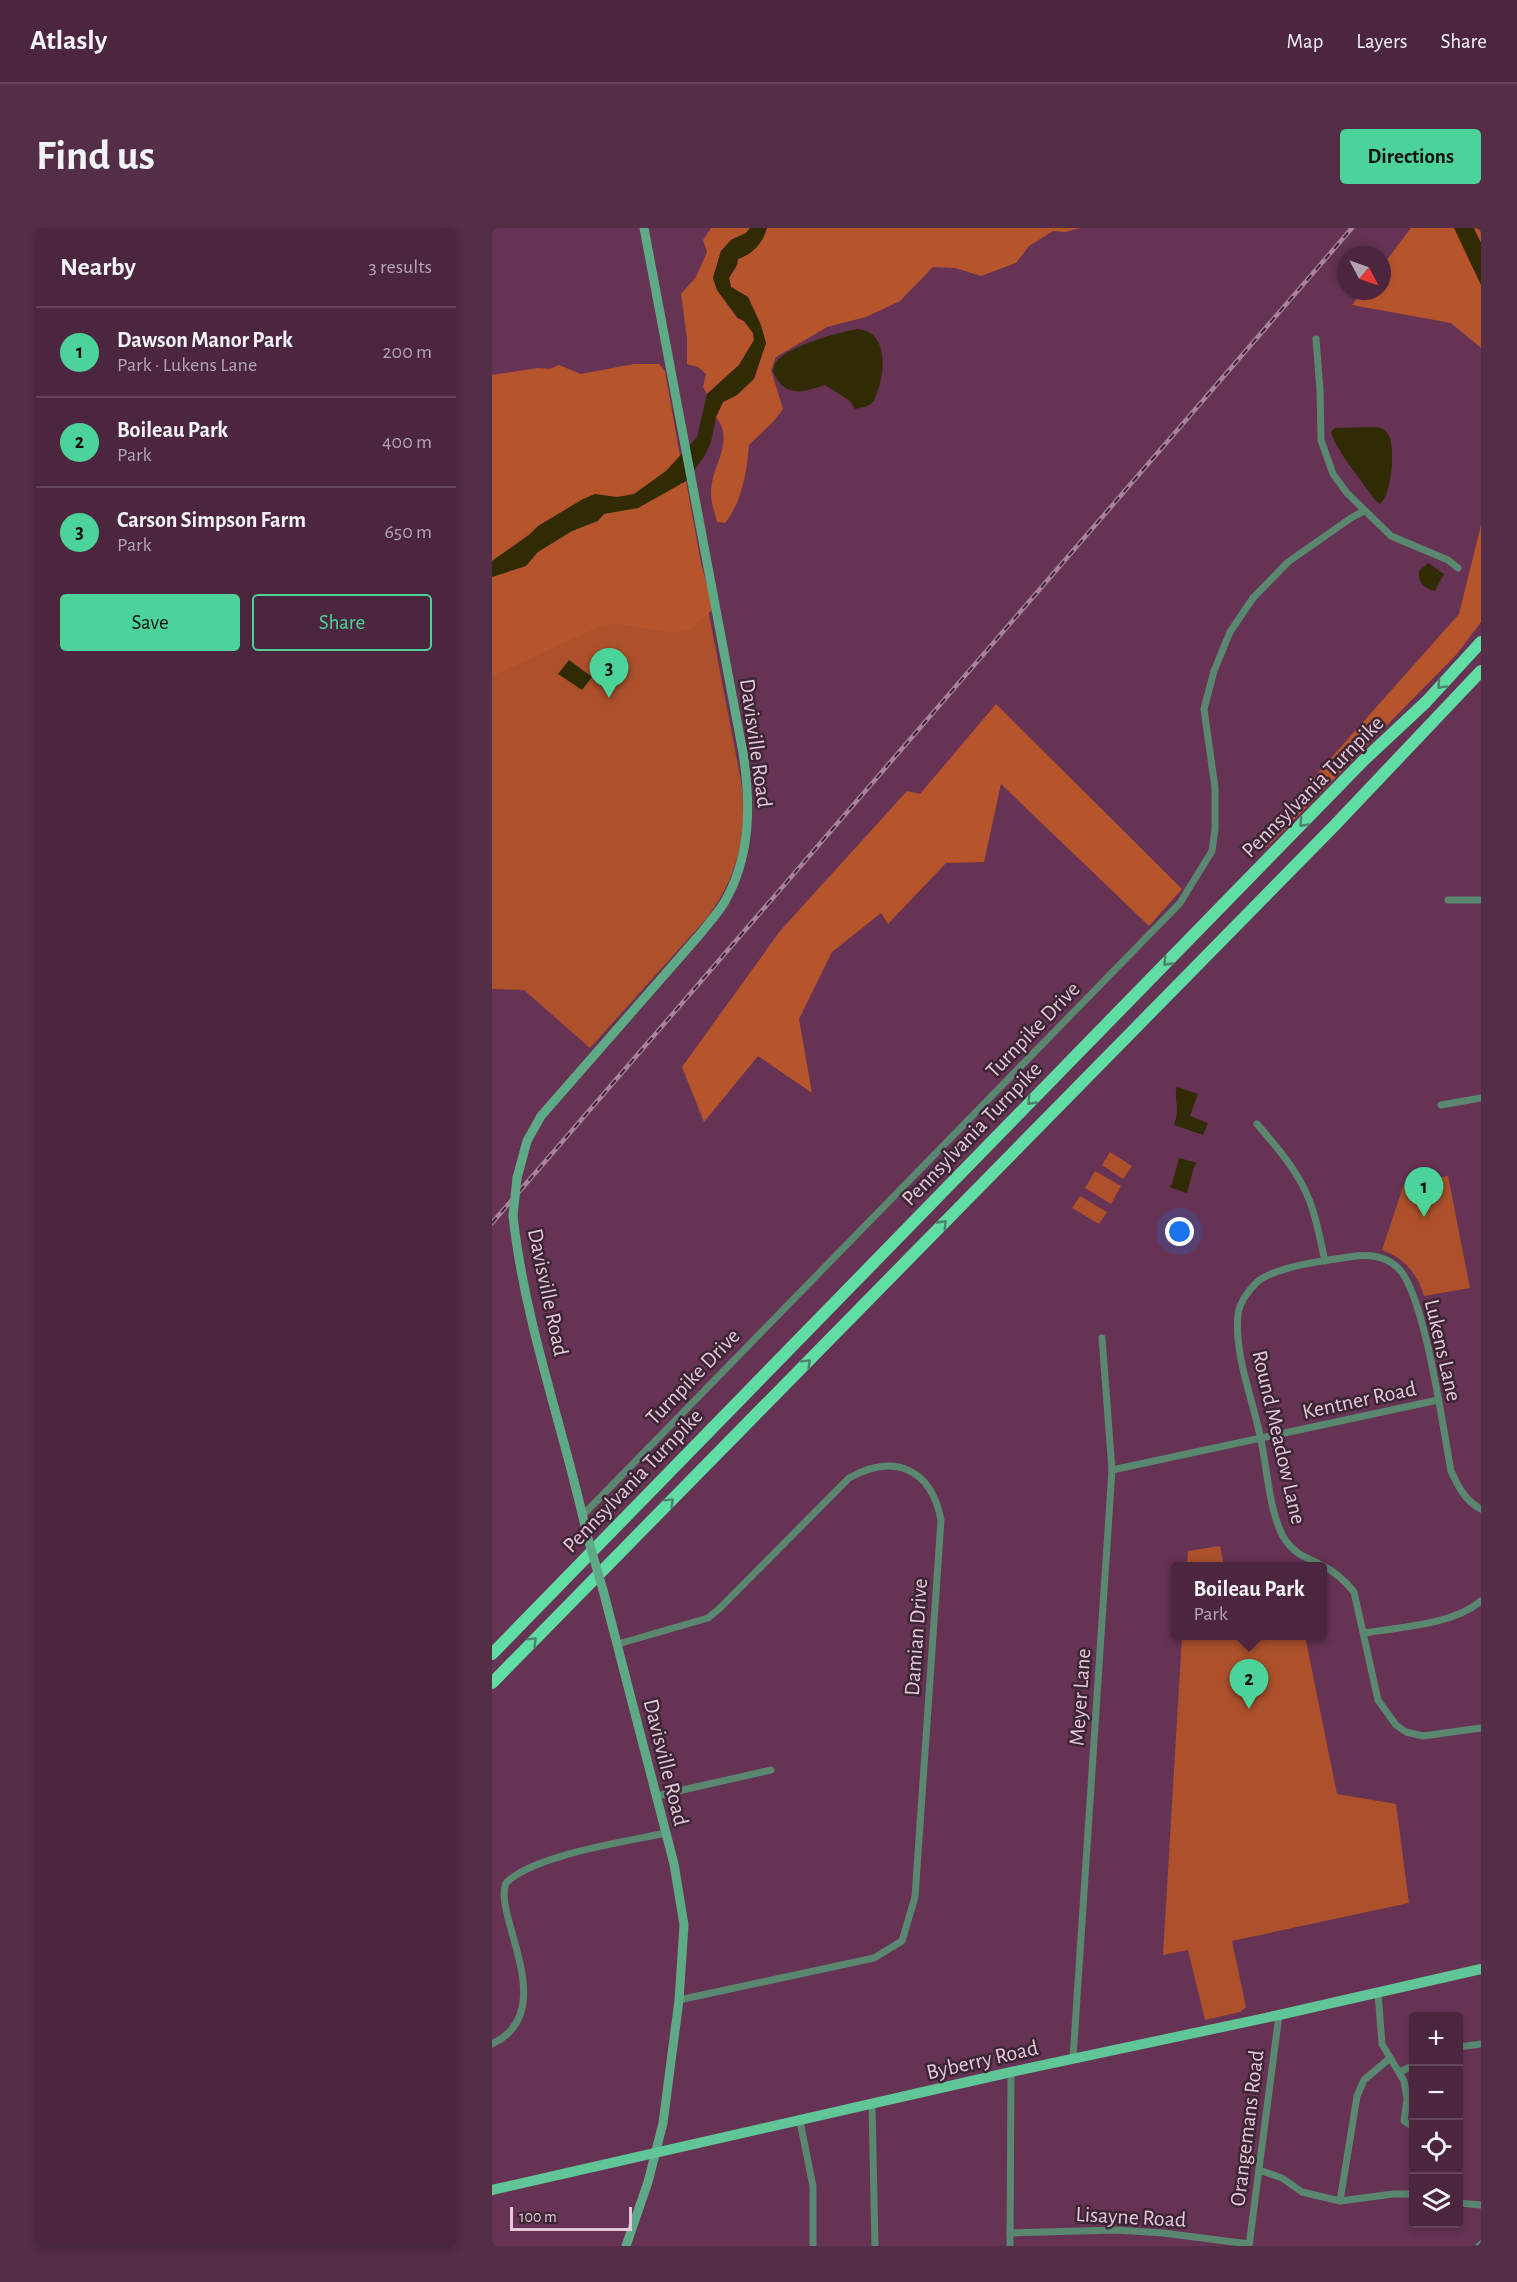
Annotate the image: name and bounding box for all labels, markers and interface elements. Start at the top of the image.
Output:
text: Atlasly [30,27,107,55]
text: Map [1287,31,1323,52]
text: Layers [1356,31,1407,52]
text: Share [1440,31,1487,52]
button: Directions [1340,129,1481,184]
text: Find us [36,135,155,177]
north arrow [1337,246,1391,300]
text: Nearby [60,254,136,280]
text: 3 results [368,257,432,277]
text: Dawson Manor Park [117,329,293,351]
text: 1 [76,342,83,362]
text: 200 m [382,342,432,362]
text: Park · Lukens Lane [117,355,257,375]
text: Boileau Park [117,419,228,441]
text: 2 [75,432,84,452]
text: 400 m [382,432,432,452]
text: Park [117,445,152,465]
text: Carson Simpson Farm [117,509,306,531]
text: 3 [75,522,84,542]
text: 650 m [384,522,432,542]
text: Park [117,535,152,555]
button: Save [60,594,240,651]
button: Share [252,594,432,651]
pin: 3 [590,648,628,698]
street label: Davisville Road [736,677,776,809]
one-way arrow [1437,678,1448,689]
street label: Pennsylvania Turnpike [1238,712,1388,862]
one-way arrow [1300,815,1311,826]
one-way arrow [1163,956,1174,966]
street label: Turnpike Drive [982,977,1084,1082]
street label: Pennsylvania Turnpike [898,1058,1046,1210]
one-way arrow [1027,1094,1038,1105]
pin: 1 [1404,1168,1444,1217]
your location [1165,1217,1194,1246]
one-way arrow [935,1220,946,1231]
street label: Davisville Road [524,1226,572,1358]
street label: Lukens Lane [1421,1297,1465,1403]
street label: Turnpike Drive [642,1324,744,1429]
street label: Round Meadow Lane [1248,1348,1310,1526]
one-way arrow [799,1360,810,1371]
street label: Kentner Road [1300,1377,1418,1423]
street label: Pennsylvania Turnpike [559,1405,707,1557]
one-way arrow [662,1499,673,1510]
popup [1171,1562,1327,1640]
street label: Damian Drive [901,1578,931,1697]
text: Boileau Park [1193,1578,1305,1600]
text: Park [1193,1604,1228,1624]
one-way arrow [526,1638,537,1648]
street label: Meyer Lane [1066,1648,1094,1747]
pin: 2 [1230,1660,1269,1709]
street label: Davisville Road [640,1697,692,1828]
map controls [1409,2012,1463,2228]
button: + [1409,2012,1463,2066]
street label: Byberry Road [924,2036,1040,2084]
street label: Orangemans Road [1226,2049,1268,2208]
button: − [1409,2066,1463,2120]
button: locate [1409,2120,1463,2174]
button: layers [1409,2174,1463,2228]
street label: Lisayne Road [1075,2203,1187,2231]
scale bar [510,2204,632,2232]
text: 100 m [519,2209,557,2225]

